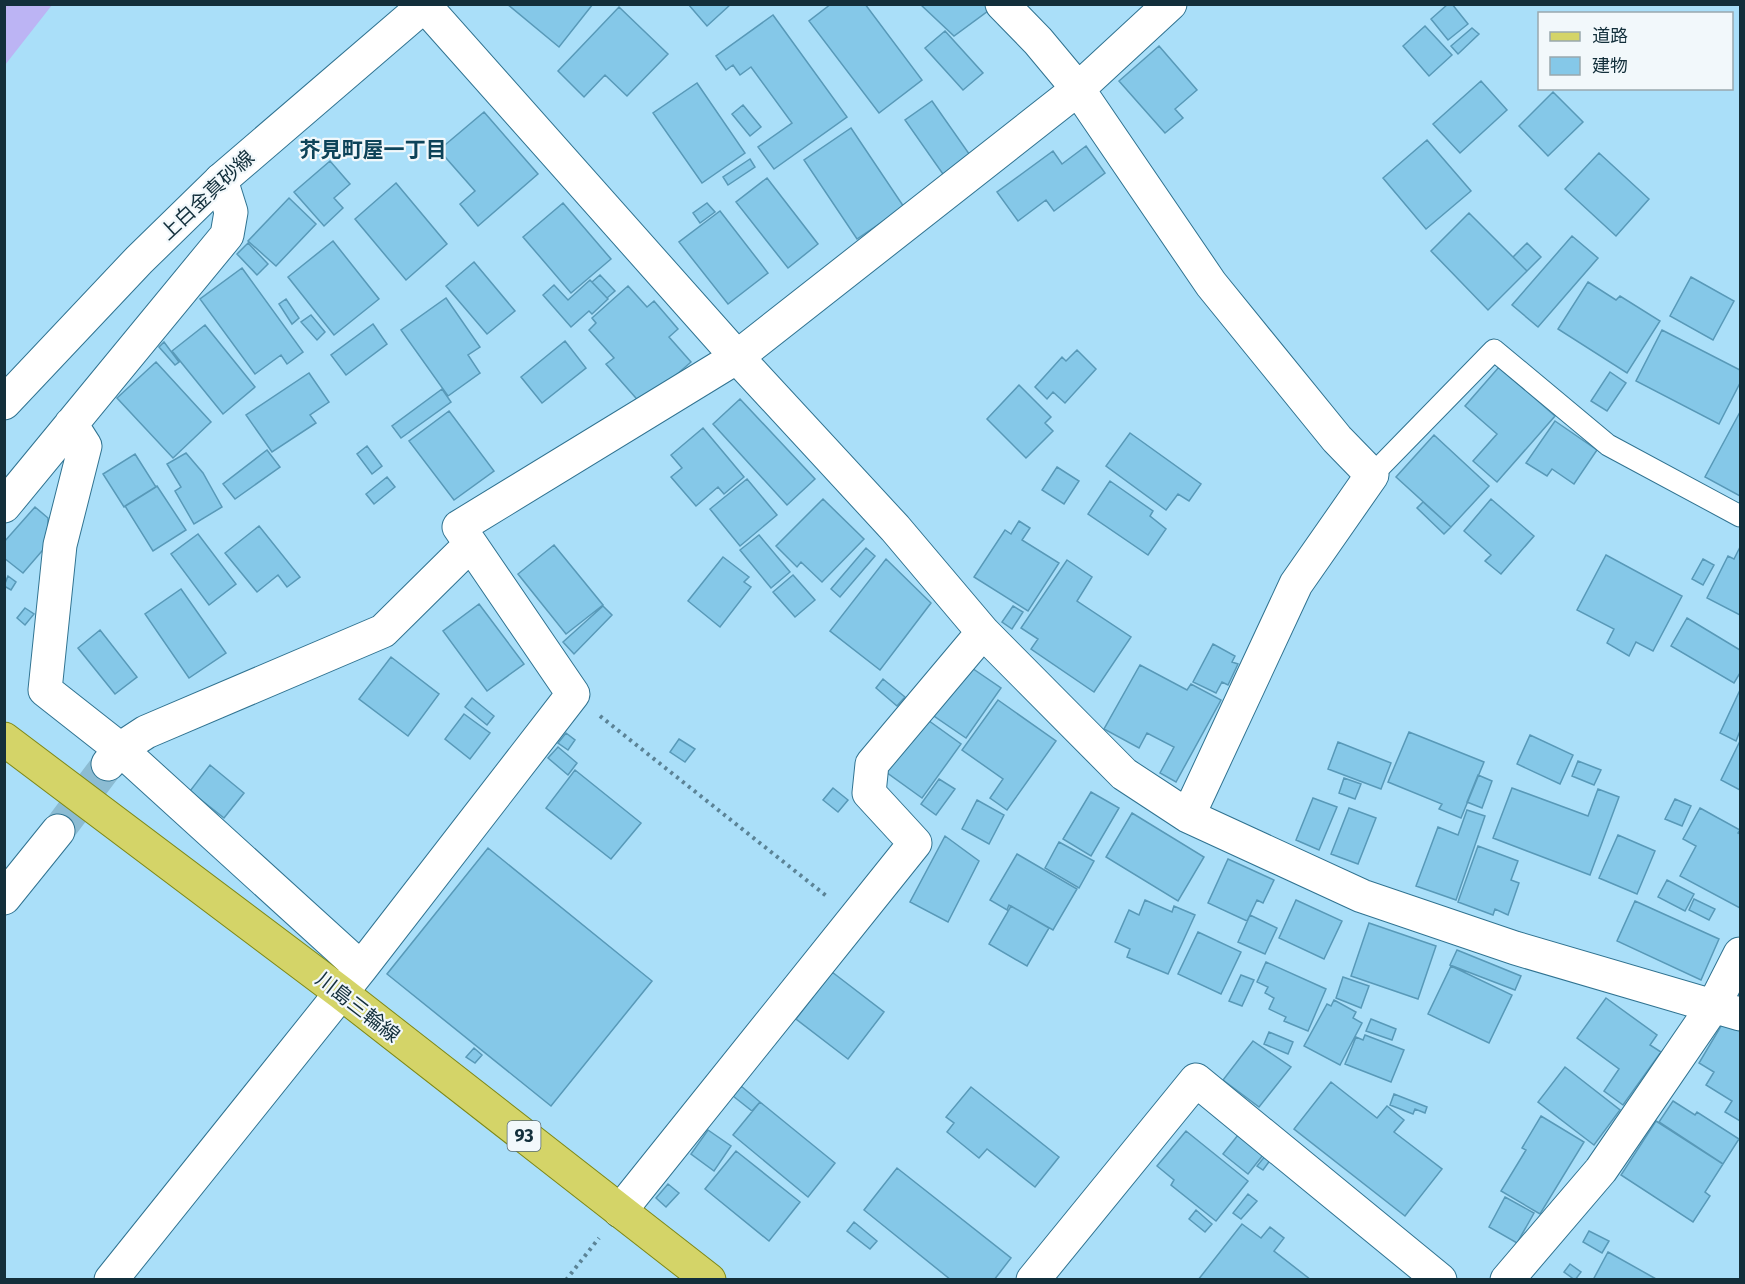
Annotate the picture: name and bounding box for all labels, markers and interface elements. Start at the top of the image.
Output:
legend [1538,12,1733,90]
text: 道路 [1592,25,1628,47]
text: 建物 [1592,55,1628,77]
district label: 芥見町屋一丁目 [300,137,447,163]
street label: 上白金真砂線 [155,145,259,245]
street label: 川島三輪線 [311,967,405,1047]
road number: 93 [508,1121,540,1151]

